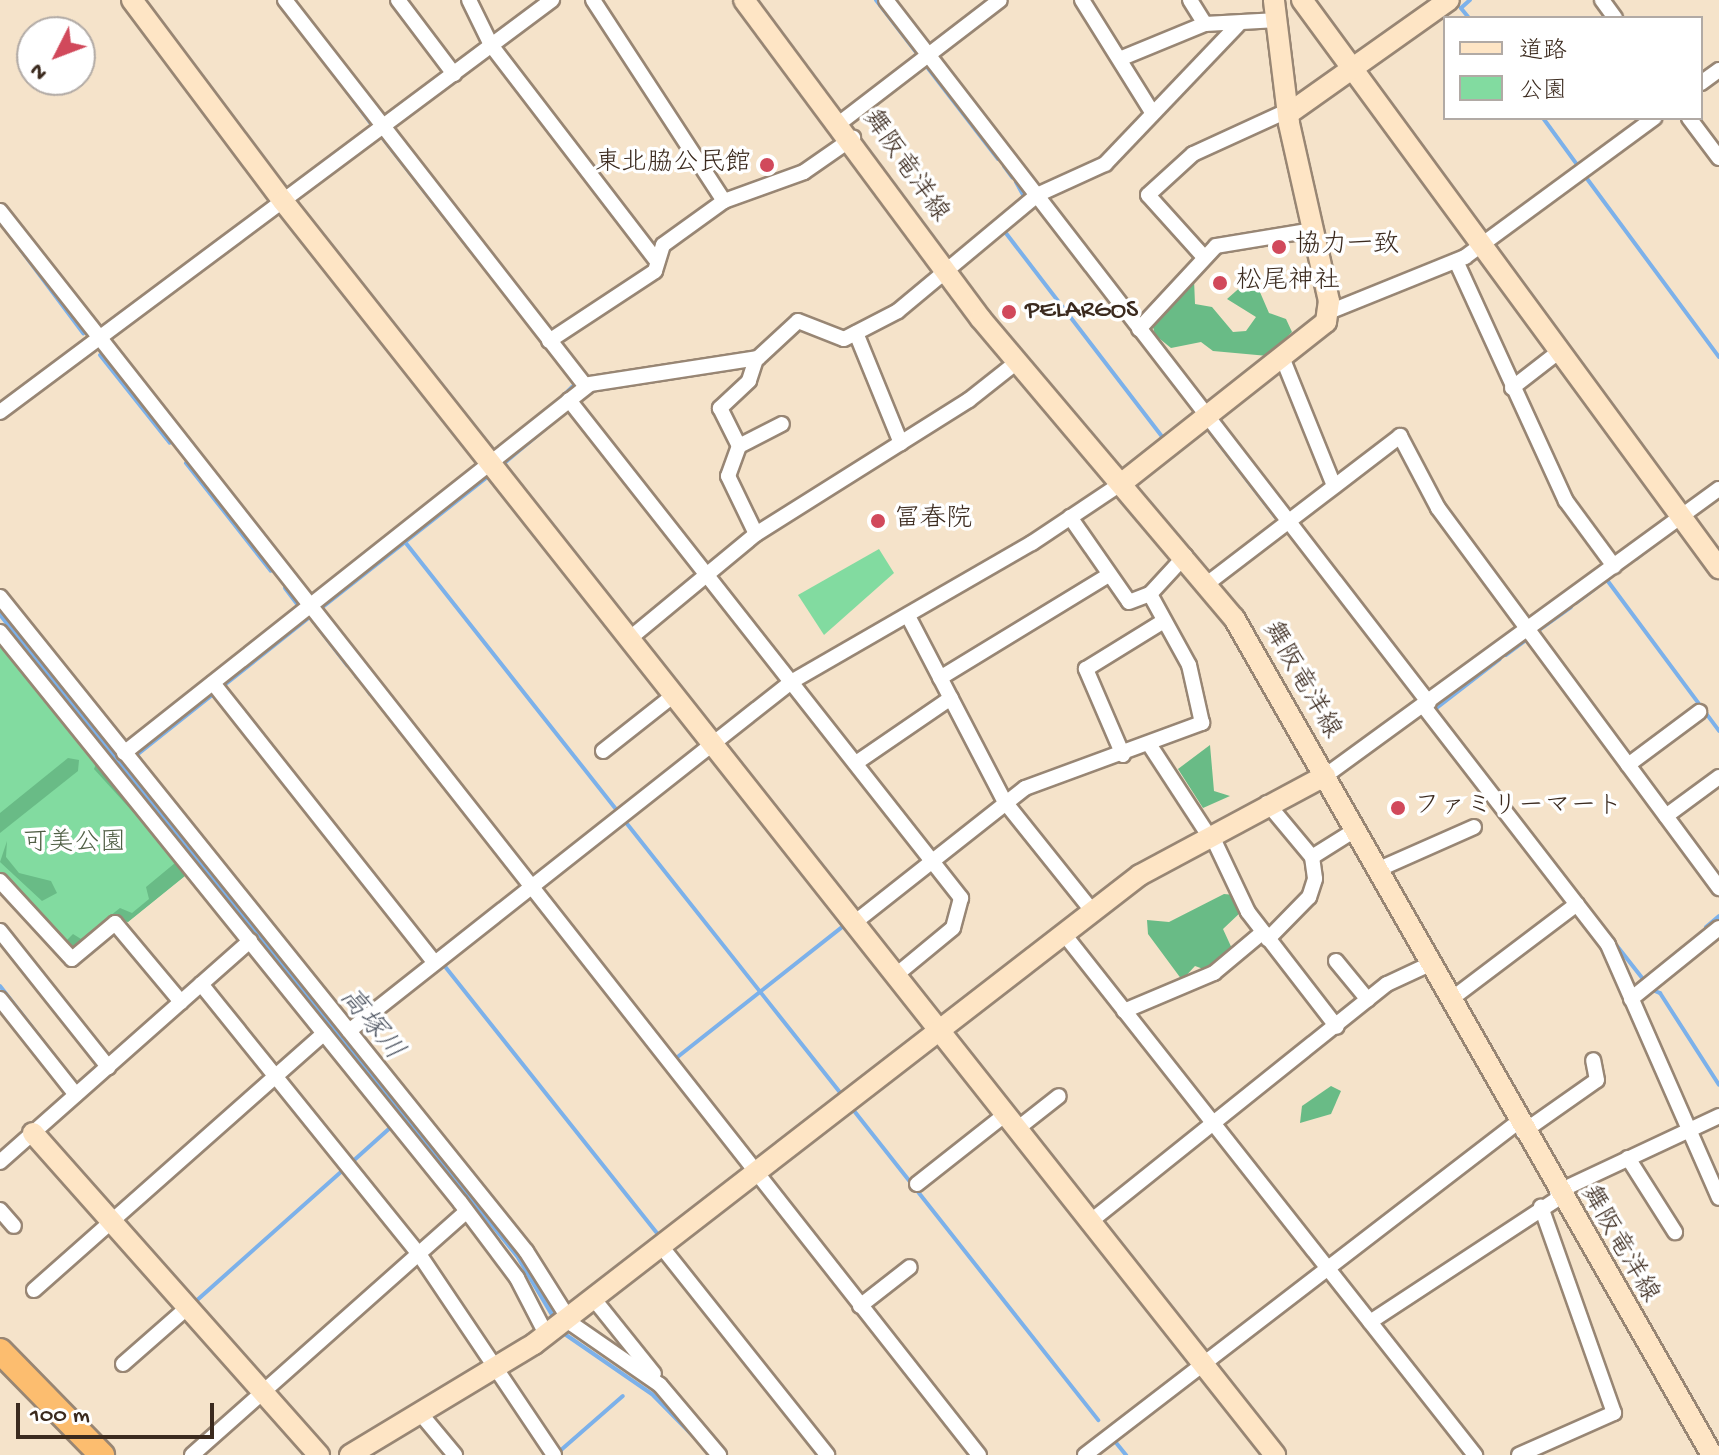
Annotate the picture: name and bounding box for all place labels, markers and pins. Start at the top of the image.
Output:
place label: 東北脇公民館 [595,149,751,181]
marker: 東北脇公民館 [758,156,776,174]
place label: 協力一致 [1295,231,1399,263]
marker: 協力一致 [1270,238,1288,256]
place label: 松尾神社 [1236,267,1340,299]
marker: 松尾神社 [1211,274,1229,292]
place label: PELARGOS [1025,296,1138,328]
marker: PELARGOS [1000,303,1018,321]
place label: 冨春院 [894,505,972,537]
marker: 冨春院 [869,512,887,530]
place label: ファミリーマート [1414,792,1622,824]
marker: ファミリーマート [1389,799,1407,817]

